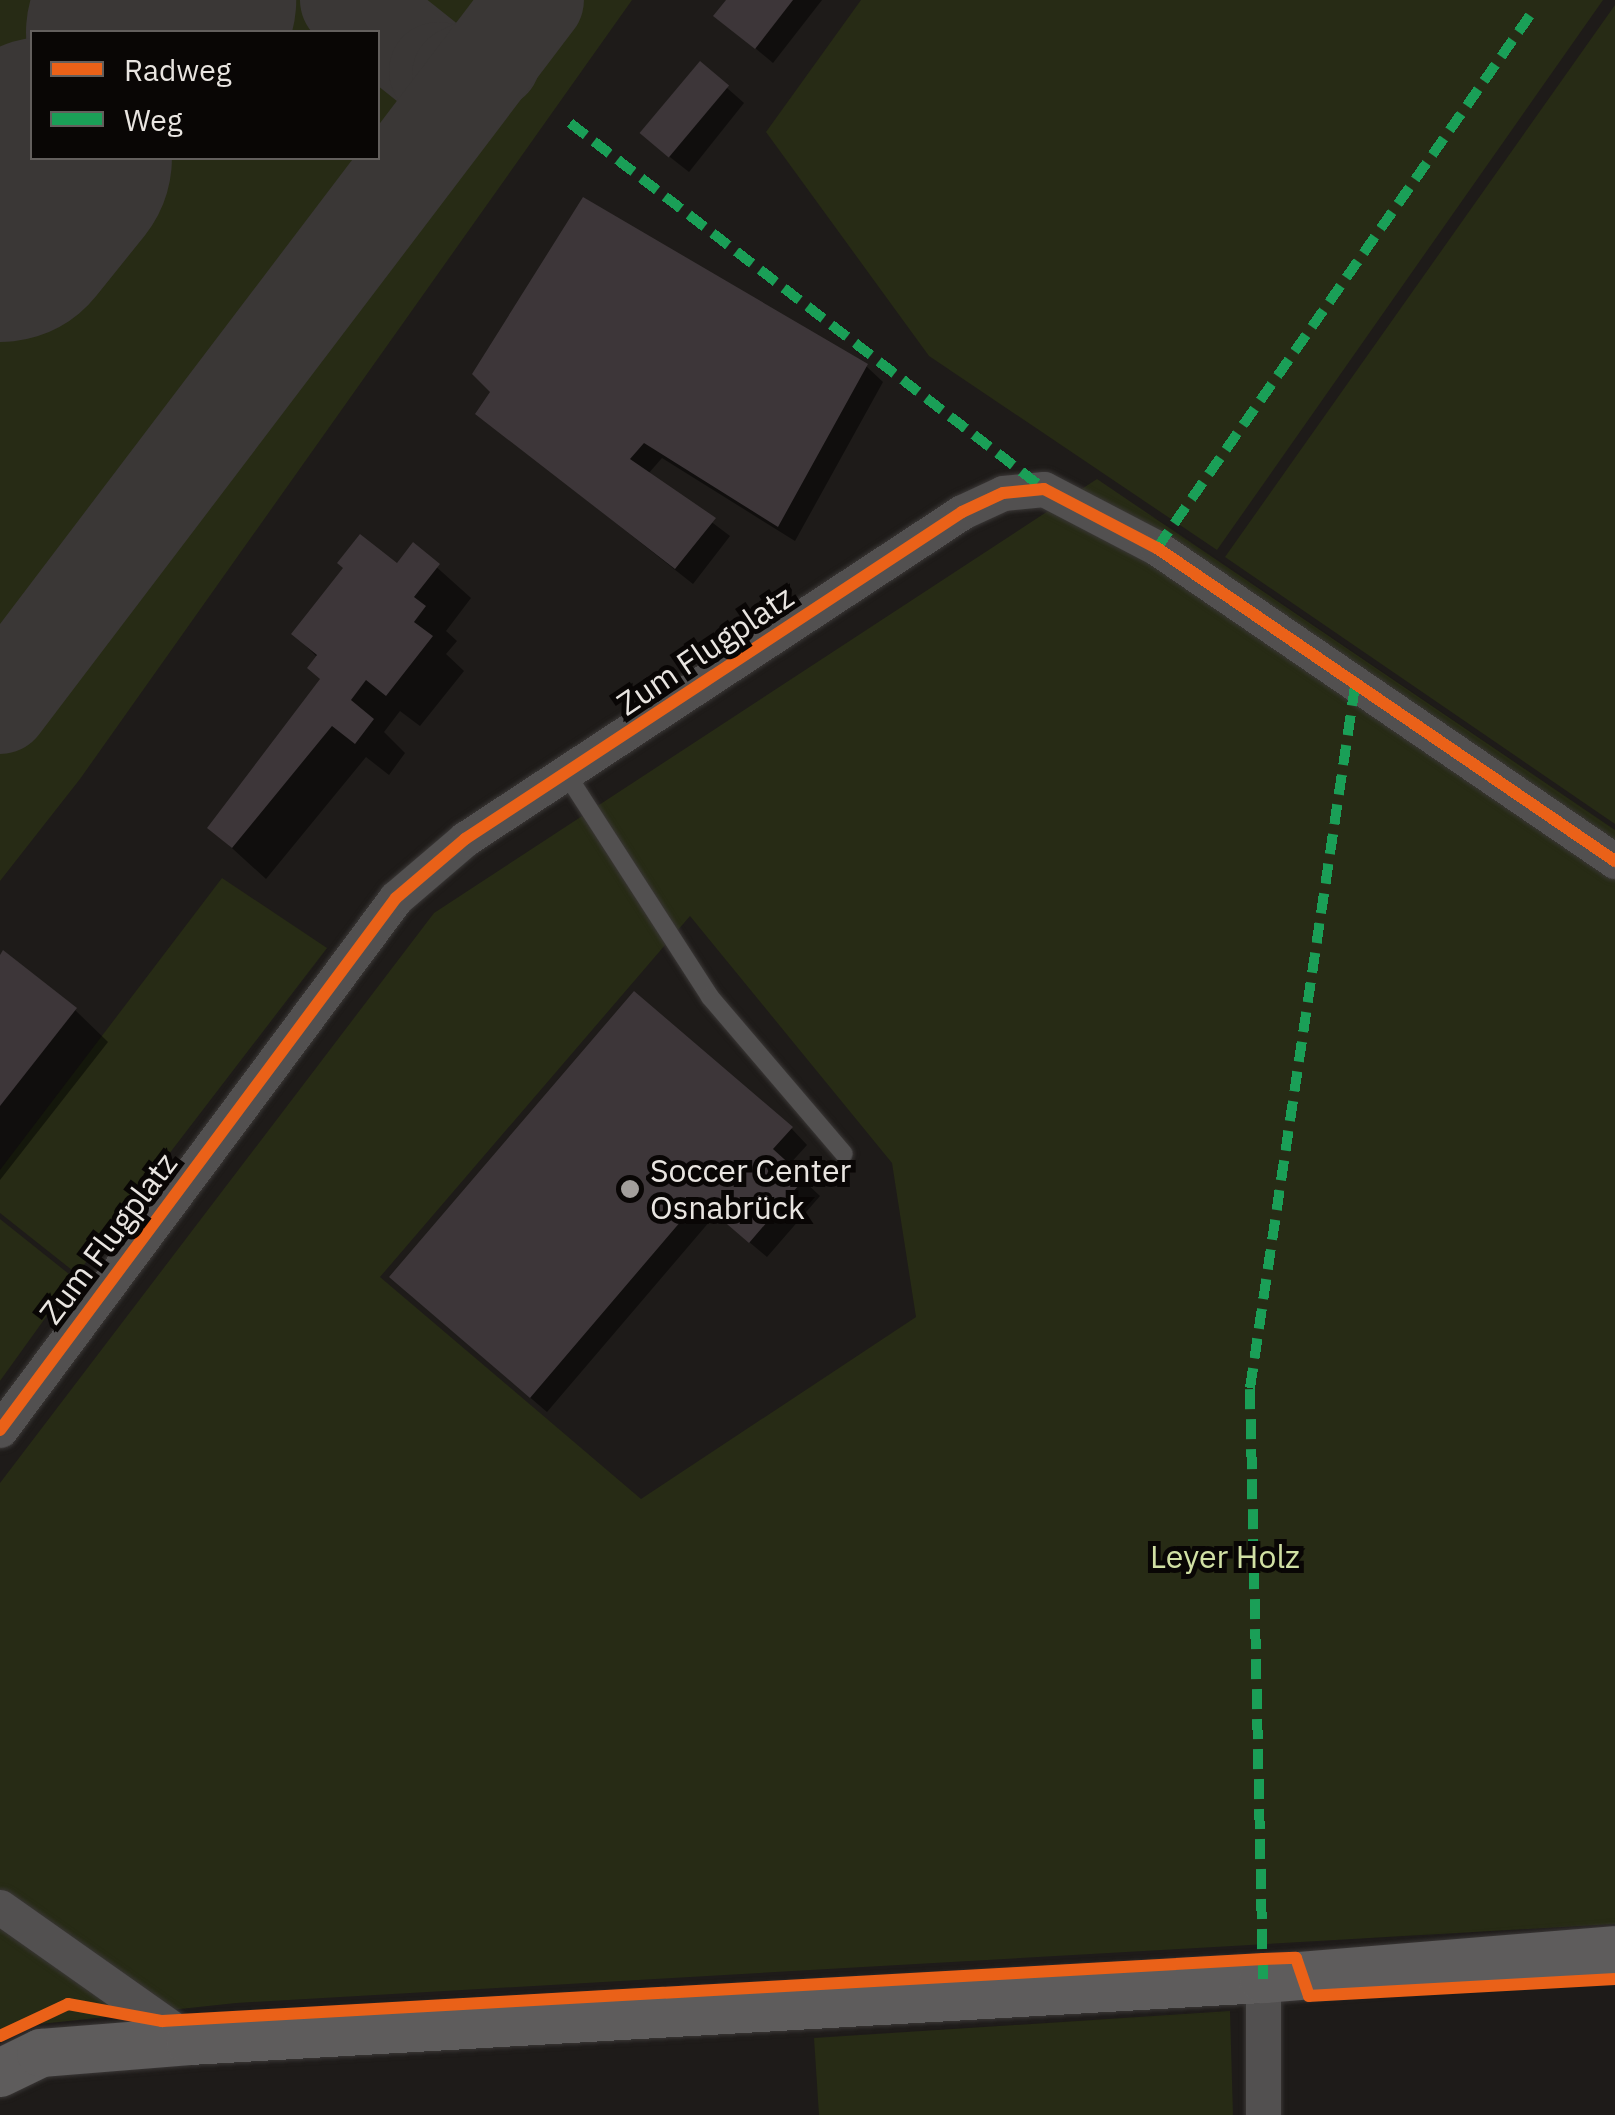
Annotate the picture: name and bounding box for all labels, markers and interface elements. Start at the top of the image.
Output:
legend [30,30,380,160]
text: Radweg [124,50,232,89]
text: Weg [124,100,183,139]
street label: Zum Flugplatz [610,577,800,723]
street label: Zum Flugplatz [31,1145,185,1331]
place label: Soccer Center Osnabrück [650,1152,851,1227]
marker: Soccer Center Osnabrück [619,1178,641,1200]
park label: Leyer Holz [1150,1537,1300,1575]

